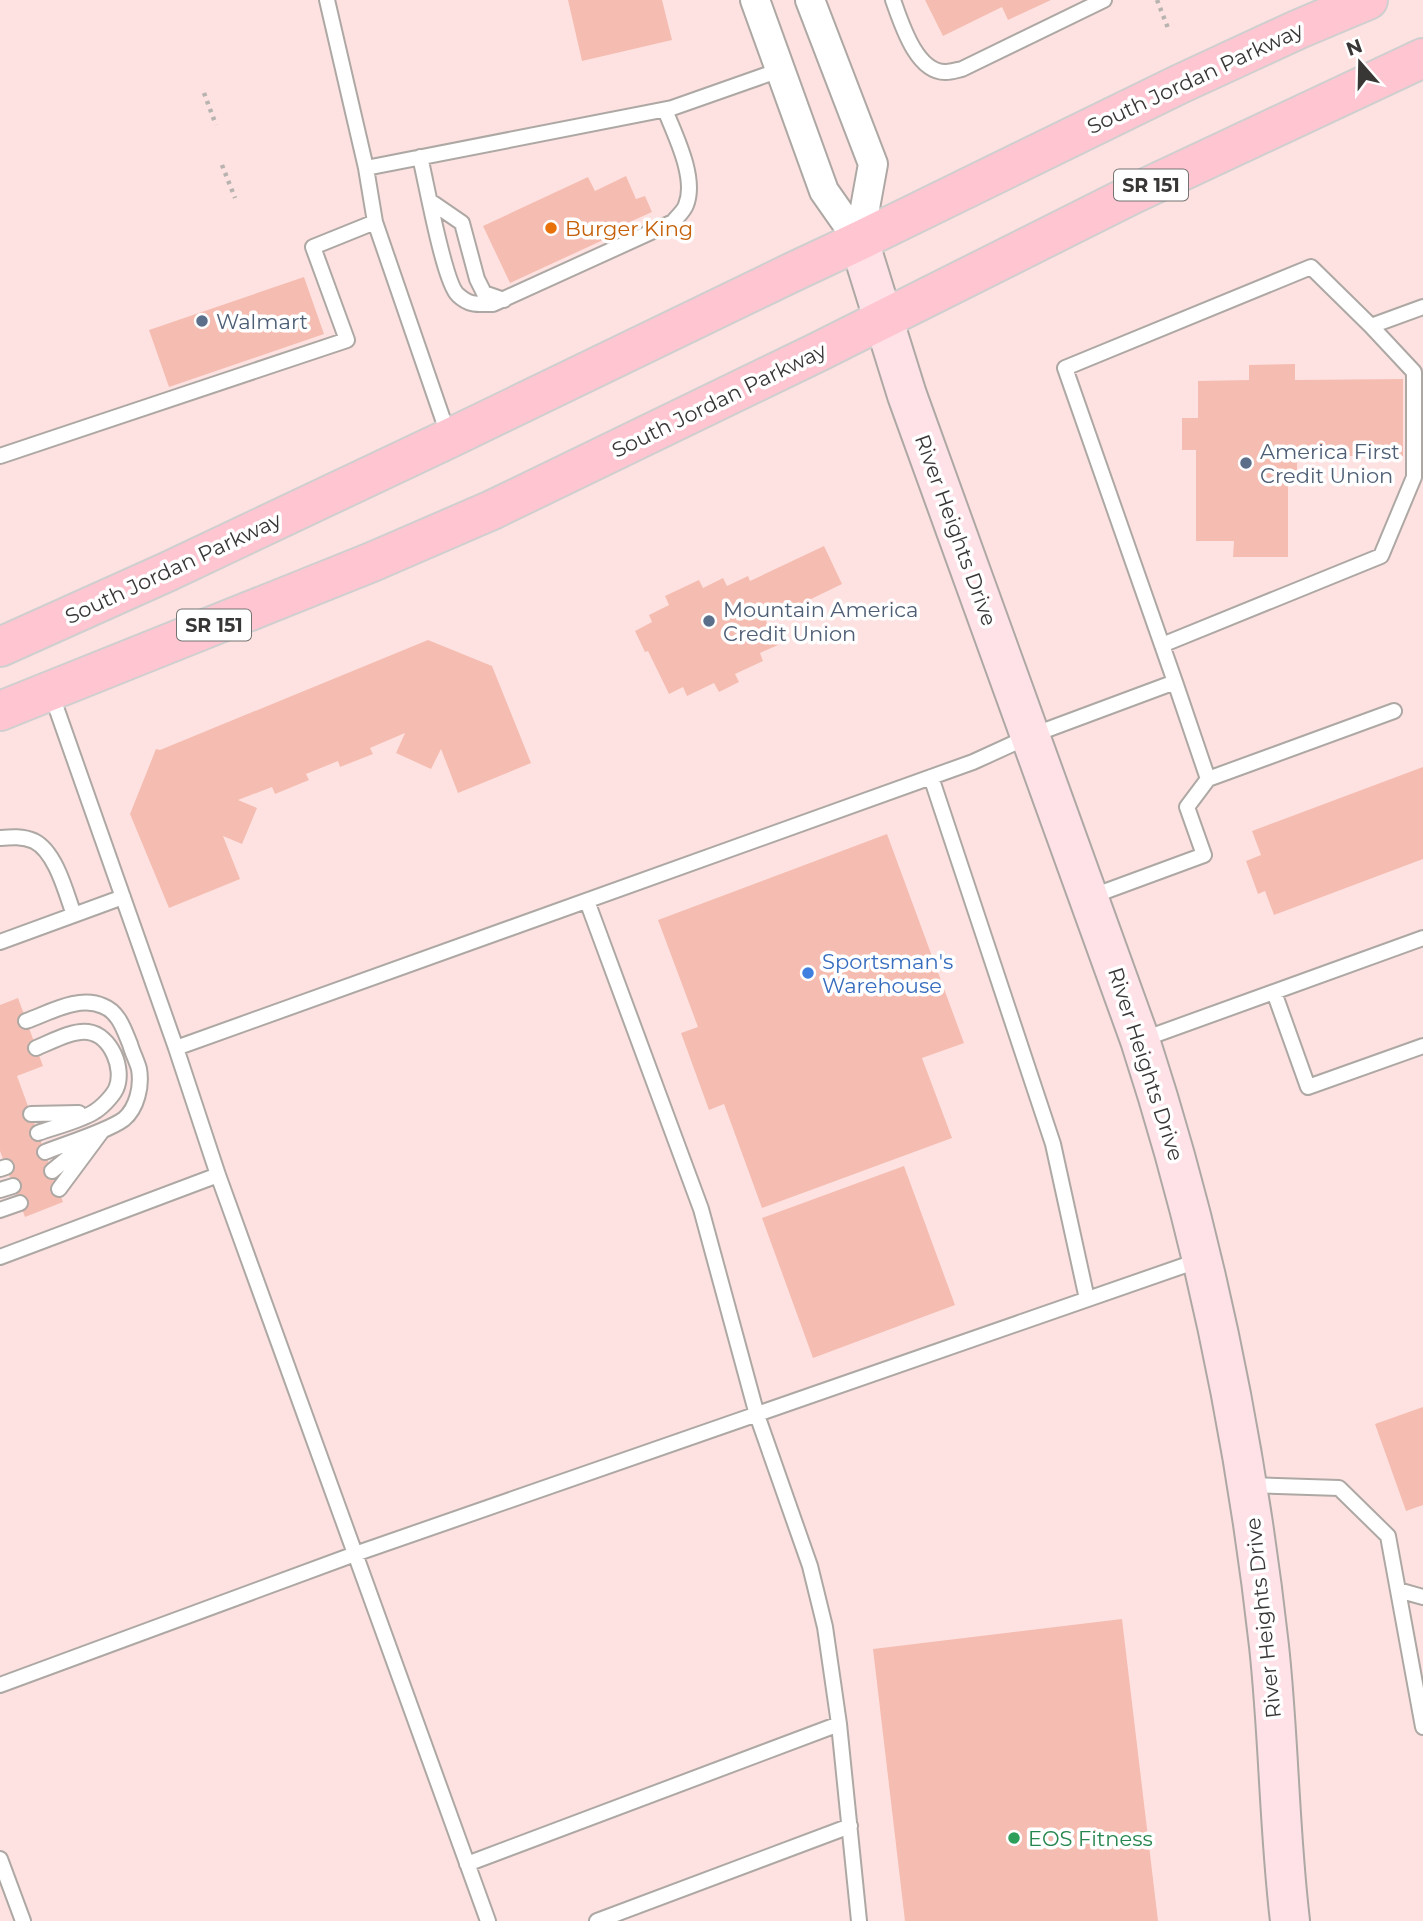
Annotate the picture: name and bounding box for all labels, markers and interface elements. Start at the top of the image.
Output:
street label: South Jordan Parkway [1083,17,1308,139]
north arrow [1325,28,1395,98]
text: N [1343,34,1366,61]
road number: SR 151 [1114,169,1188,200]
place label: Burger King [565,216,693,241]
marker: Burger King [543,220,559,236]
place label: Walmart [216,309,308,334]
marker: Walmart [194,313,210,329]
street label: South Jordan Parkway [608,337,831,463]
street label: River Heights Drive [910,431,1002,629]
place label: America First Credit Union [1260,439,1400,488]
marker: America First Credit Union [1238,455,1254,471]
street label: South Jordan Parkway [61,507,286,629]
place label: Mountain America Credit Union [723,597,919,646]
road number: SR 151 [177,610,251,640]
marker: Mountain America Credit Union [701,613,717,629]
place label: Sportsman's Warehouse [822,949,953,998]
street label: River Heights Drive [1103,964,1189,1164]
marker: Sportsman's Warehouse [800,965,816,981]
street label: River Heights Drive [1240,1516,1286,1720]
place label: EOS Fitness [1028,1826,1153,1851]
marker: EOS Fitness [1006,1830,1022,1846]

